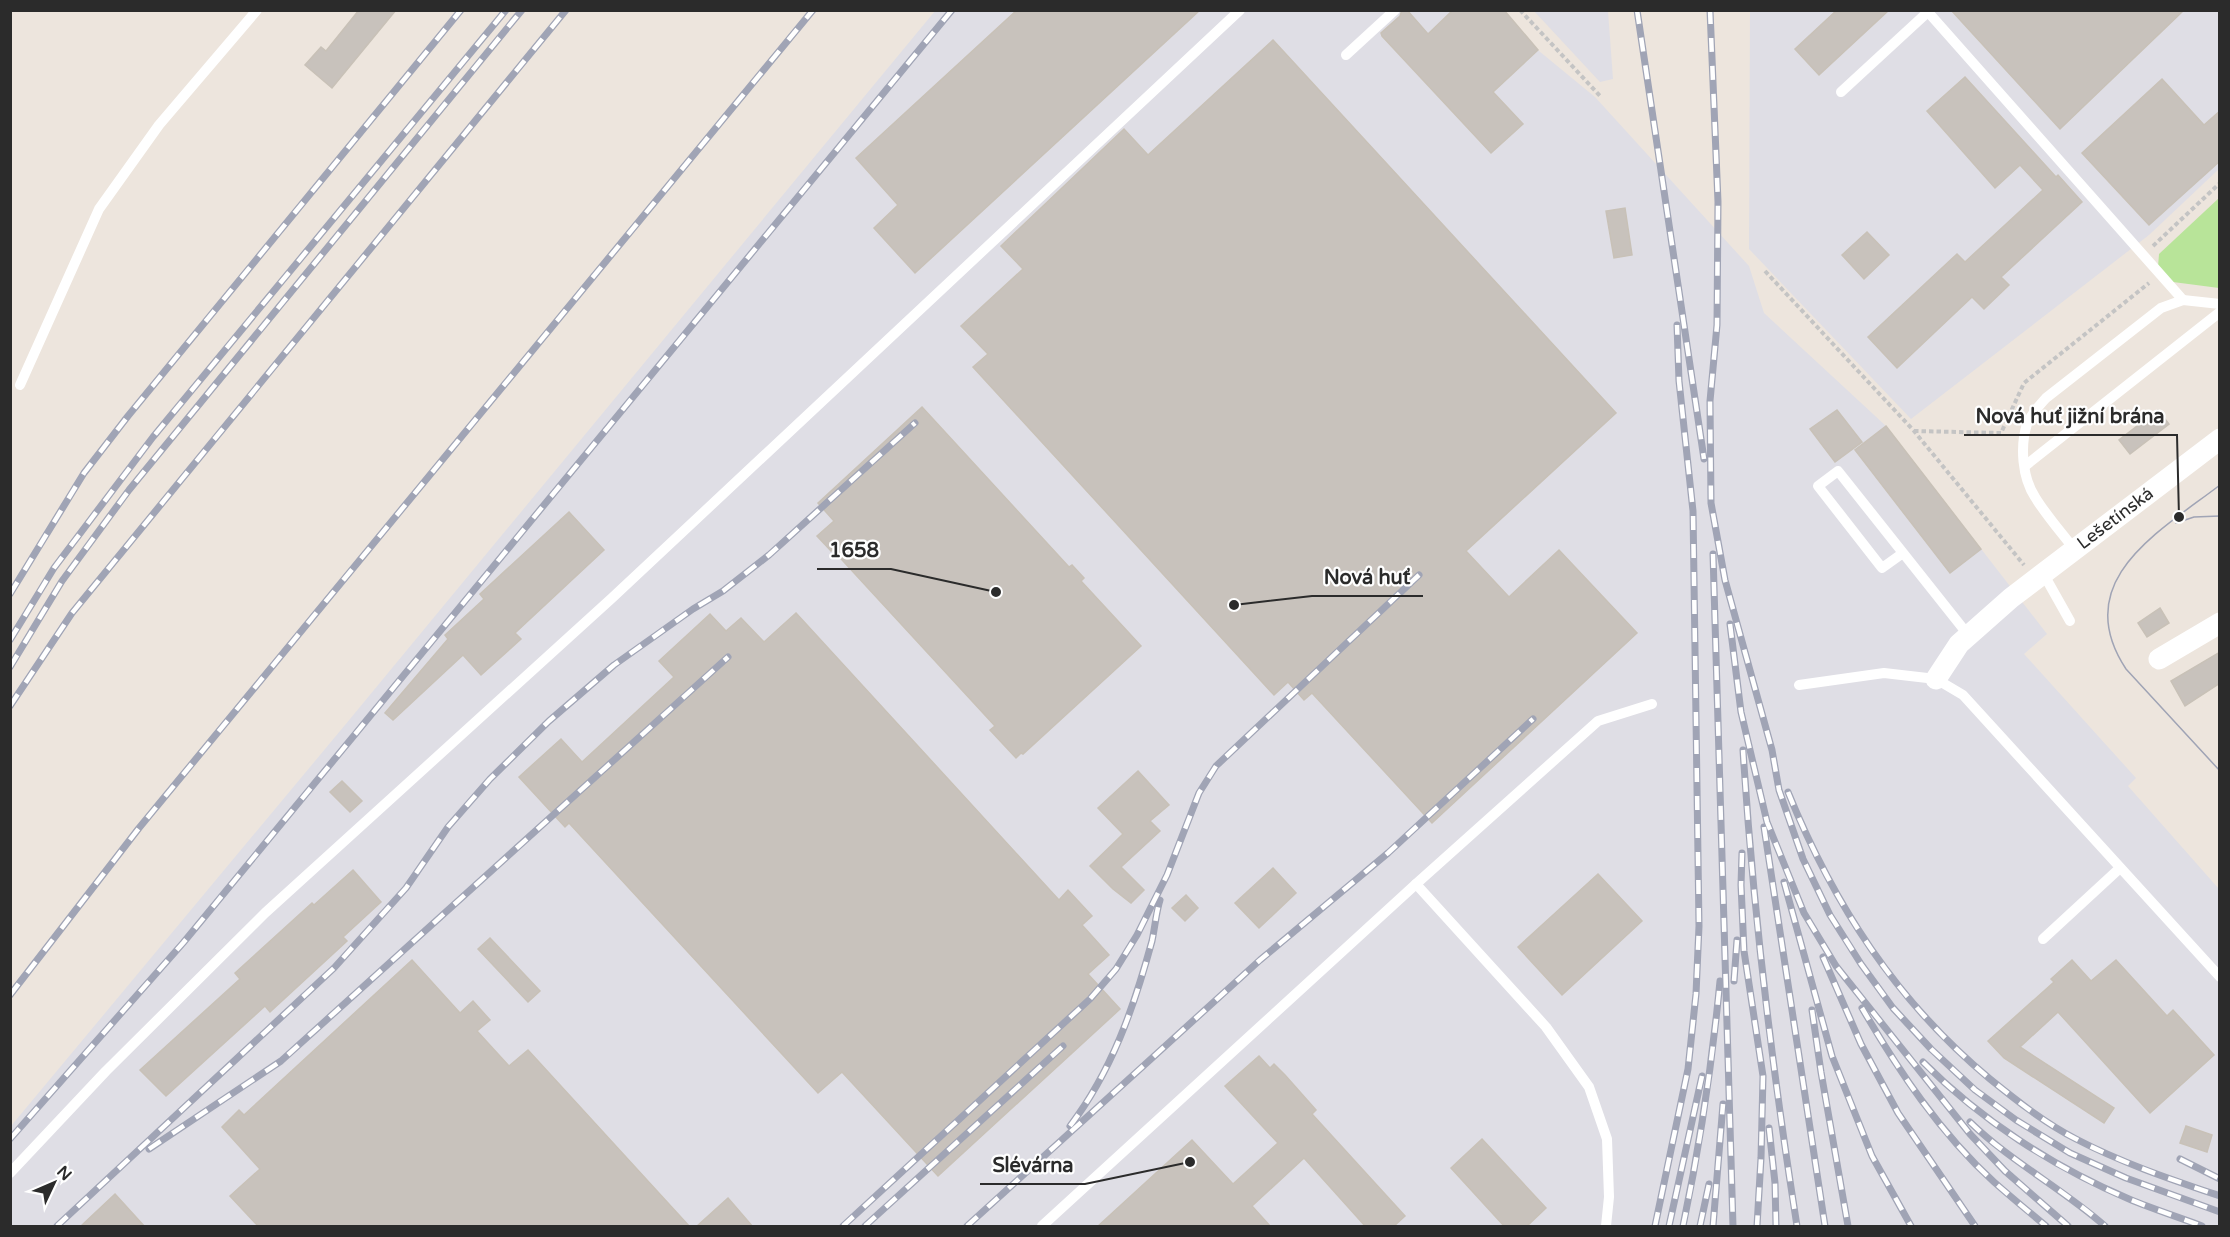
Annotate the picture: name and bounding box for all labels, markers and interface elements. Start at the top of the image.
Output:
callout: Nová huť jižní brána [1964,397,2177,435]
text: Nová huť jižní brána [1975,405,2165,429]
street label: Lešetínská [2072,482,2158,554]
callout: 1658 [817,531,891,569]
text: 1658 [829,539,879,563]
callout: Nová huť [1312,558,1423,596]
text: Nová huť [1324,566,1411,590]
callout: Slévárna [980,1146,1085,1184]
north arrow [24,1153,84,1213]
text: Slévárna [992,1154,1074,1178]
text: N [52,1162,76,1185]

